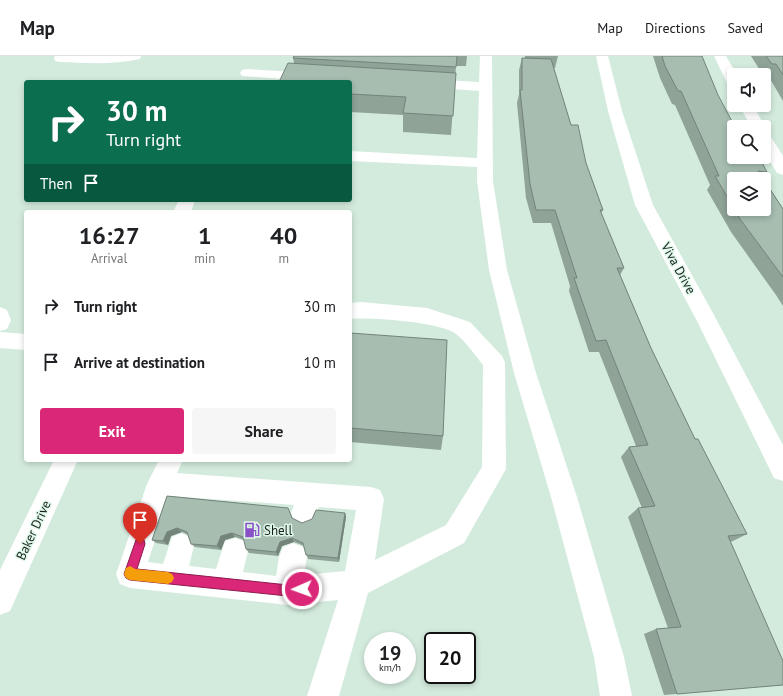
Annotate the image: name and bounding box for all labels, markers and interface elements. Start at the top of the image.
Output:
text: Map [20,16,55,40]
text: Map [597,19,623,37]
text: Directions [645,19,705,37]
text: Saved [727,19,763,37]
map controls [727,68,771,216]
button: sound [727,68,771,112]
text: 30 m [106,92,167,129]
icon: right [40,96,92,148]
button: search [727,120,771,164]
text: Turn right [106,128,181,151]
icon: arrive [80,172,102,194]
button: layers [727,172,771,216]
text: Then [40,174,72,193]
text: 16:27 [79,220,140,251]
text: 1 [198,220,212,251]
text: 40 [270,220,297,251]
street label: Viva Drive [657,239,700,297]
text: Arrival [91,250,127,267]
text: min [194,250,215,267]
text: m [278,250,289,267]
icon: right [40,295,62,317]
text: Turn right [74,297,137,316]
text: 30 m [303,297,336,316]
icon: arrive [40,351,62,373]
text: Arrive at destination [74,353,205,372]
text: 10 m [303,353,336,372]
button: Exit [40,408,184,454]
button: Share [192,408,336,454]
street label: Baker Drive [12,498,55,563]
pin [123,503,157,544]
icon: arrive [129,509,151,531]
fuel station icon: Shell [243,521,261,539]
place label: Shell [264,522,292,539]
position arrow [281,568,323,610]
speed limit sign: 20 [424,632,476,684]
text: 19 [379,640,401,666]
text: km/h [379,661,401,674]

